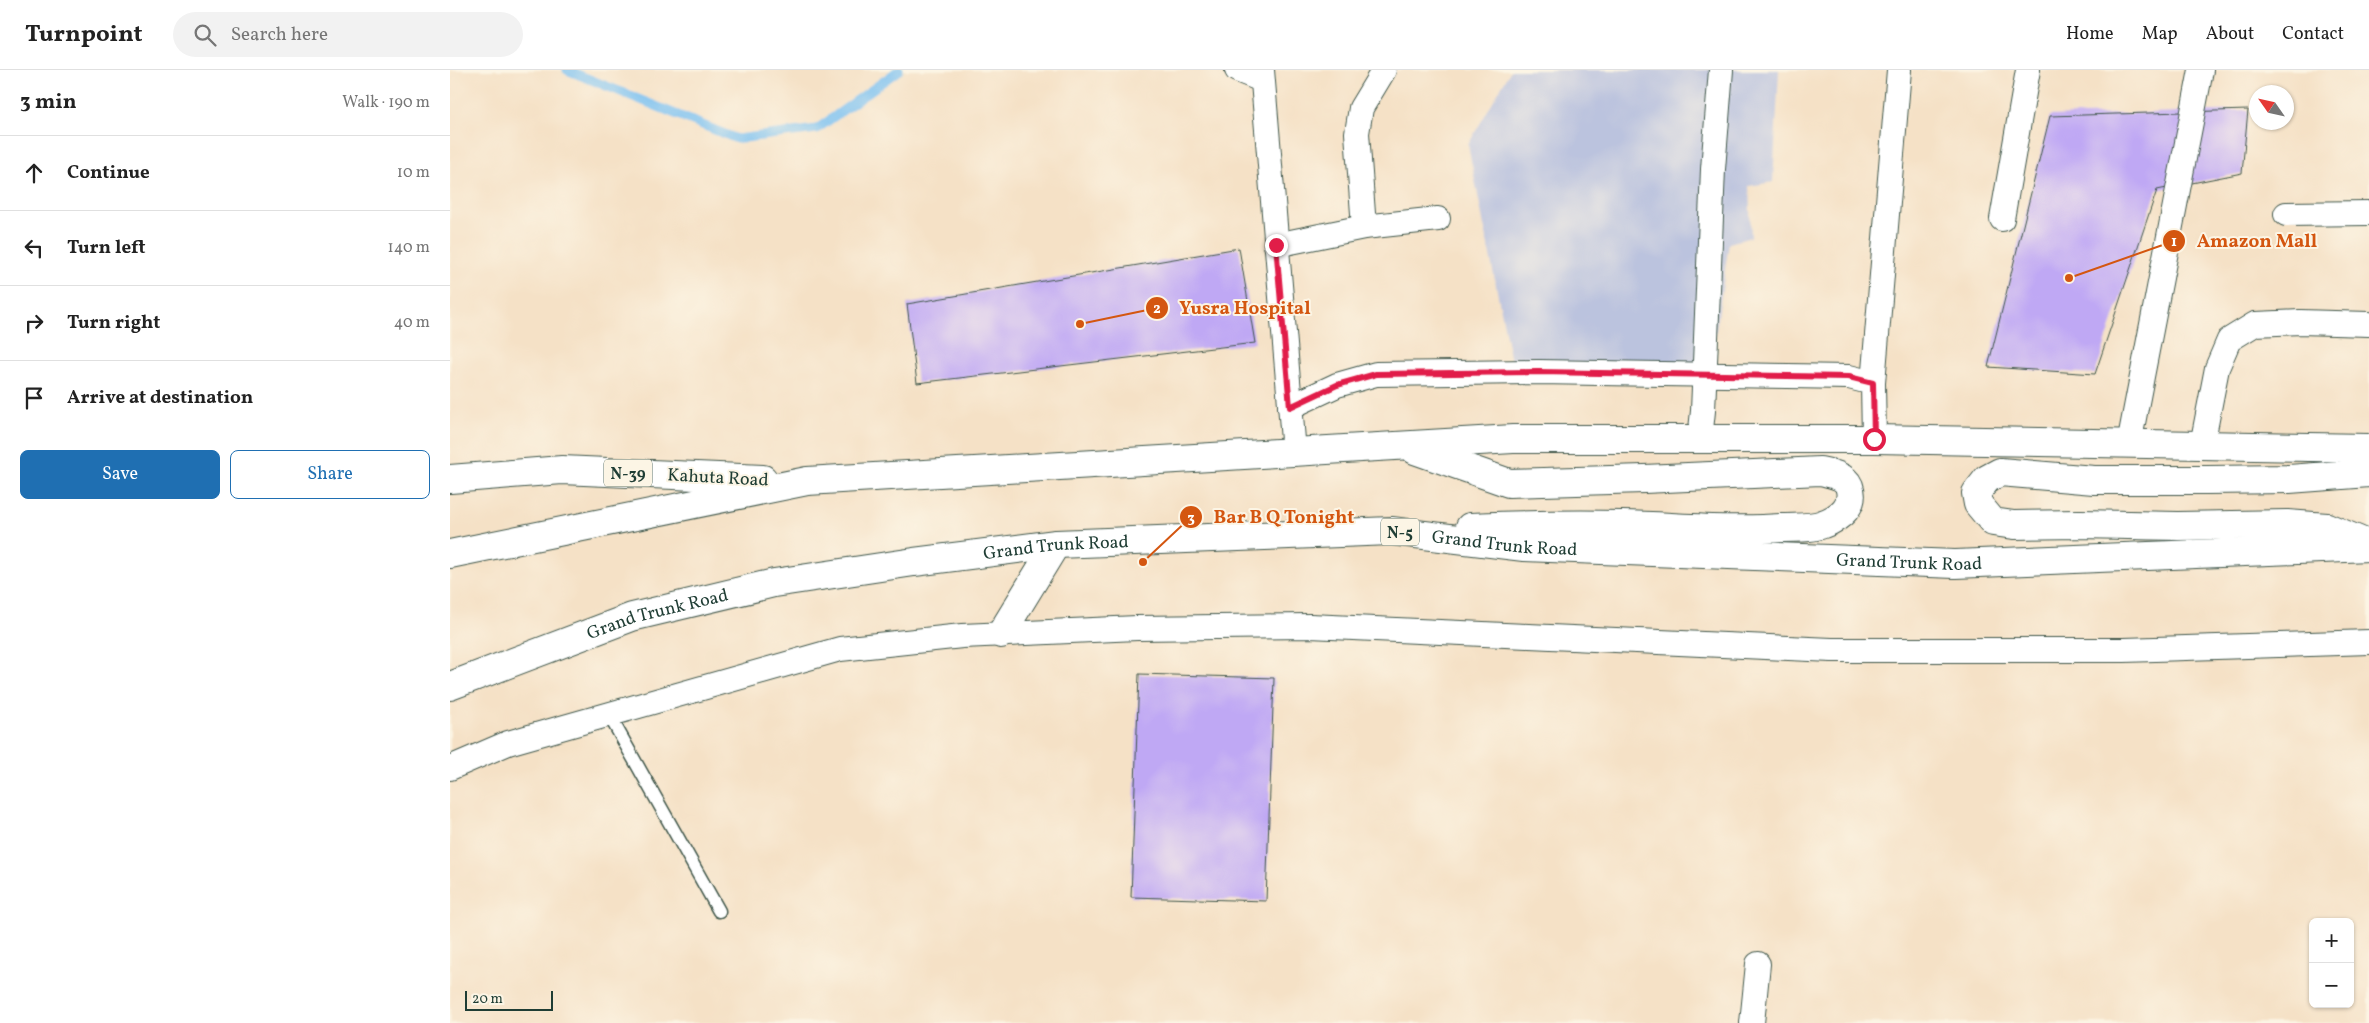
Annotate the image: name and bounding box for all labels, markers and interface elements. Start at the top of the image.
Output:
search box [173,12,523,57]
text: Turnpoint [25,18,143,52]
icon: search [191,21,219,49]
text: Search here [231,22,328,48]
text: Home [2066,22,2114,47]
text: Map [2142,22,2178,47]
text: About [2206,22,2254,47]
text: Contact [2282,22,2344,47]
north arrow [2249,85,2294,130]
text: 3 min [20,88,76,117]
text: Walk · 190 m [342,92,430,114]
icon: ahead [20,159,48,187]
text: Continue [67,160,150,186]
text: 10 m [397,162,430,184]
callout: Amazon Mall [2161,224,2327,258]
text: Amazon Mall [2197,229,2317,255]
text: 1 [2171,232,2177,253]
icon: left [20,234,48,262]
route end [1265,234,1288,257]
text: Turn left [67,235,146,261]
text: 140 m [388,237,430,259]
callout: Yusra Hospital [1145,291,1321,325]
text: Yusra Hospital [1179,296,1311,322]
text: 2 [1153,299,1161,320]
icon: right [20,309,48,337]
text: Turn right [67,310,160,336]
text: 40 m [394,312,430,334]
icon: arrive [20,384,48,412]
text: Arrive at destination [67,385,253,411]
route start [1863,428,1886,451]
button: Save [20,450,220,499]
button: Share [230,450,430,499]
road number: N-39 [604,459,652,486]
street label: Kahuta Road [667,463,769,494]
callout: Bar B Q Tonight [1179,500,1365,534]
text: Bar B Q Tonight [1214,505,1354,531]
text: 3 [1187,508,1195,529]
road number: N-5 [1381,518,1419,546]
street label: Grand Trunk Road [1430,525,1578,563]
street label: Grand Trunk Road [982,530,1129,567]
street label: Grand Trunk Road [1836,548,1983,578]
street label: Grand Trunk Road [584,583,731,647]
map controls [2309,918,2354,1008]
button: + [2309,918,2354,963]
button: − [2309,963,2354,1008]
scale bar [465,988,552,1011]
text: 20 m [472,990,503,1009]

